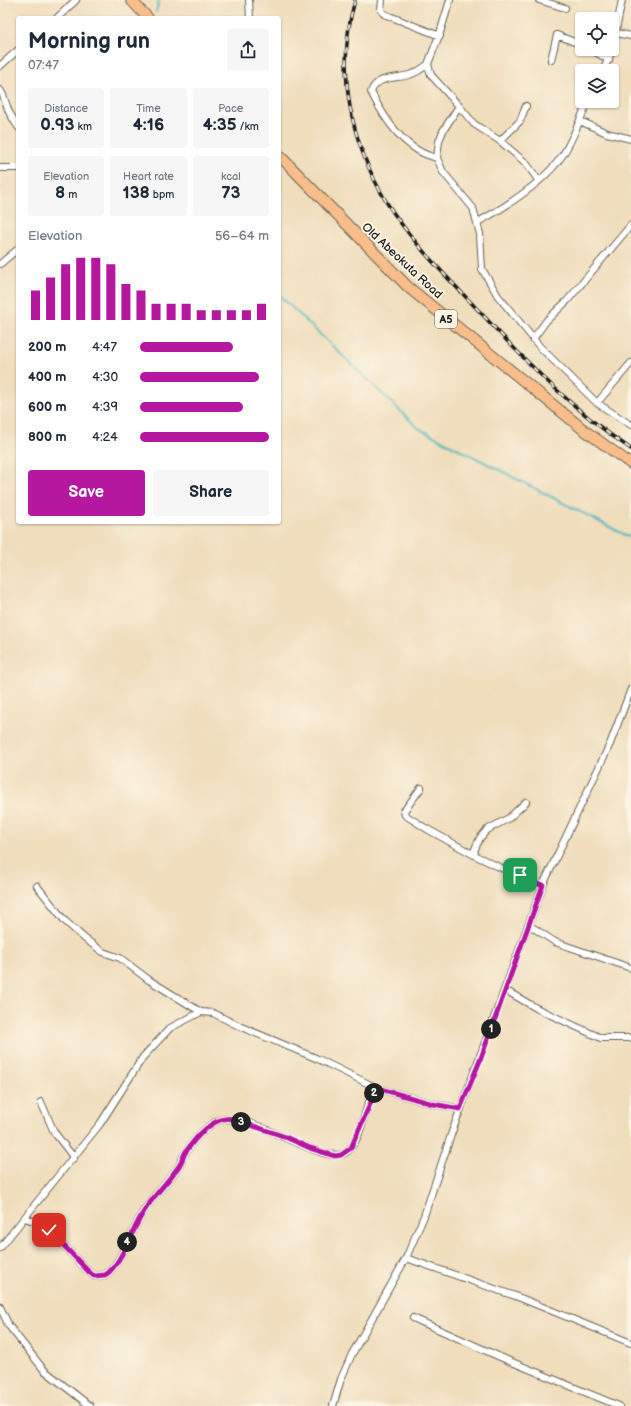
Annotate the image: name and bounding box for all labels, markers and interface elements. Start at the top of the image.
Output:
map controls [575,12,619,108]
button: locate [575,12,619,56]
text: Morning run [28,28,150,55]
button: share [227,29,269,71]
text: 07:47 [28,57,59,73]
button: layers [575,64,619,108]
text: Distance [44,102,88,115]
text: Time [136,102,161,115]
text: Pace [218,102,243,115]
text: 0.93 [40,115,75,135]
text: 4:16 [133,115,164,135]
text: 4:35 [203,115,237,135]
text: km [75,120,92,133]
text: /km [237,120,259,133]
text: Elevation [43,170,89,183]
text: Heart rate [123,170,174,183]
text: kcal [221,170,241,183]
text: 8 [55,183,65,203]
text: 138 [123,183,150,203]
text: 73 [221,183,240,203]
text: m [65,188,77,201]
text: bpm [150,188,174,201]
street label: Old Abeokuta Road [359,220,446,302]
text: Elevation [28,228,82,244]
text: 56–64 m [215,228,269,244]
road number: A5 [435,310,457,328]
text: 200 m [28,339,66,355]
text: 4:47 [92,339,117,355]
text: 400 m [28,369,66,385]
text: 4:30 [92,369,118,385]
text: 600 m [28,399,67,415]
text: 4:39 [92,399,118,415]
text: 800 m [28,429,67,445]
text: 4:24 [92,429,118,445]
button: Save [28,470,145,516]
button: Share [153,470,269,516]
pin [503,858,537,892]
icon: arrive [509,864,531,886]
pin: 1 [481,1019,501,1039]
text: 1 [489,1022,493,1035]
pin: 2 [364,1083,384,1103]
text: 2 [371,1086,377,1099]
pin: 3 [231,1112,251,1132]
text: 3 [238,1115,244,1128]
pin [32,1213,66,1247]
icon: check [38,1219,60,1241]
pin: 4 [117,1232,137,1252]
text: 4 [124,1235,130,1248]

